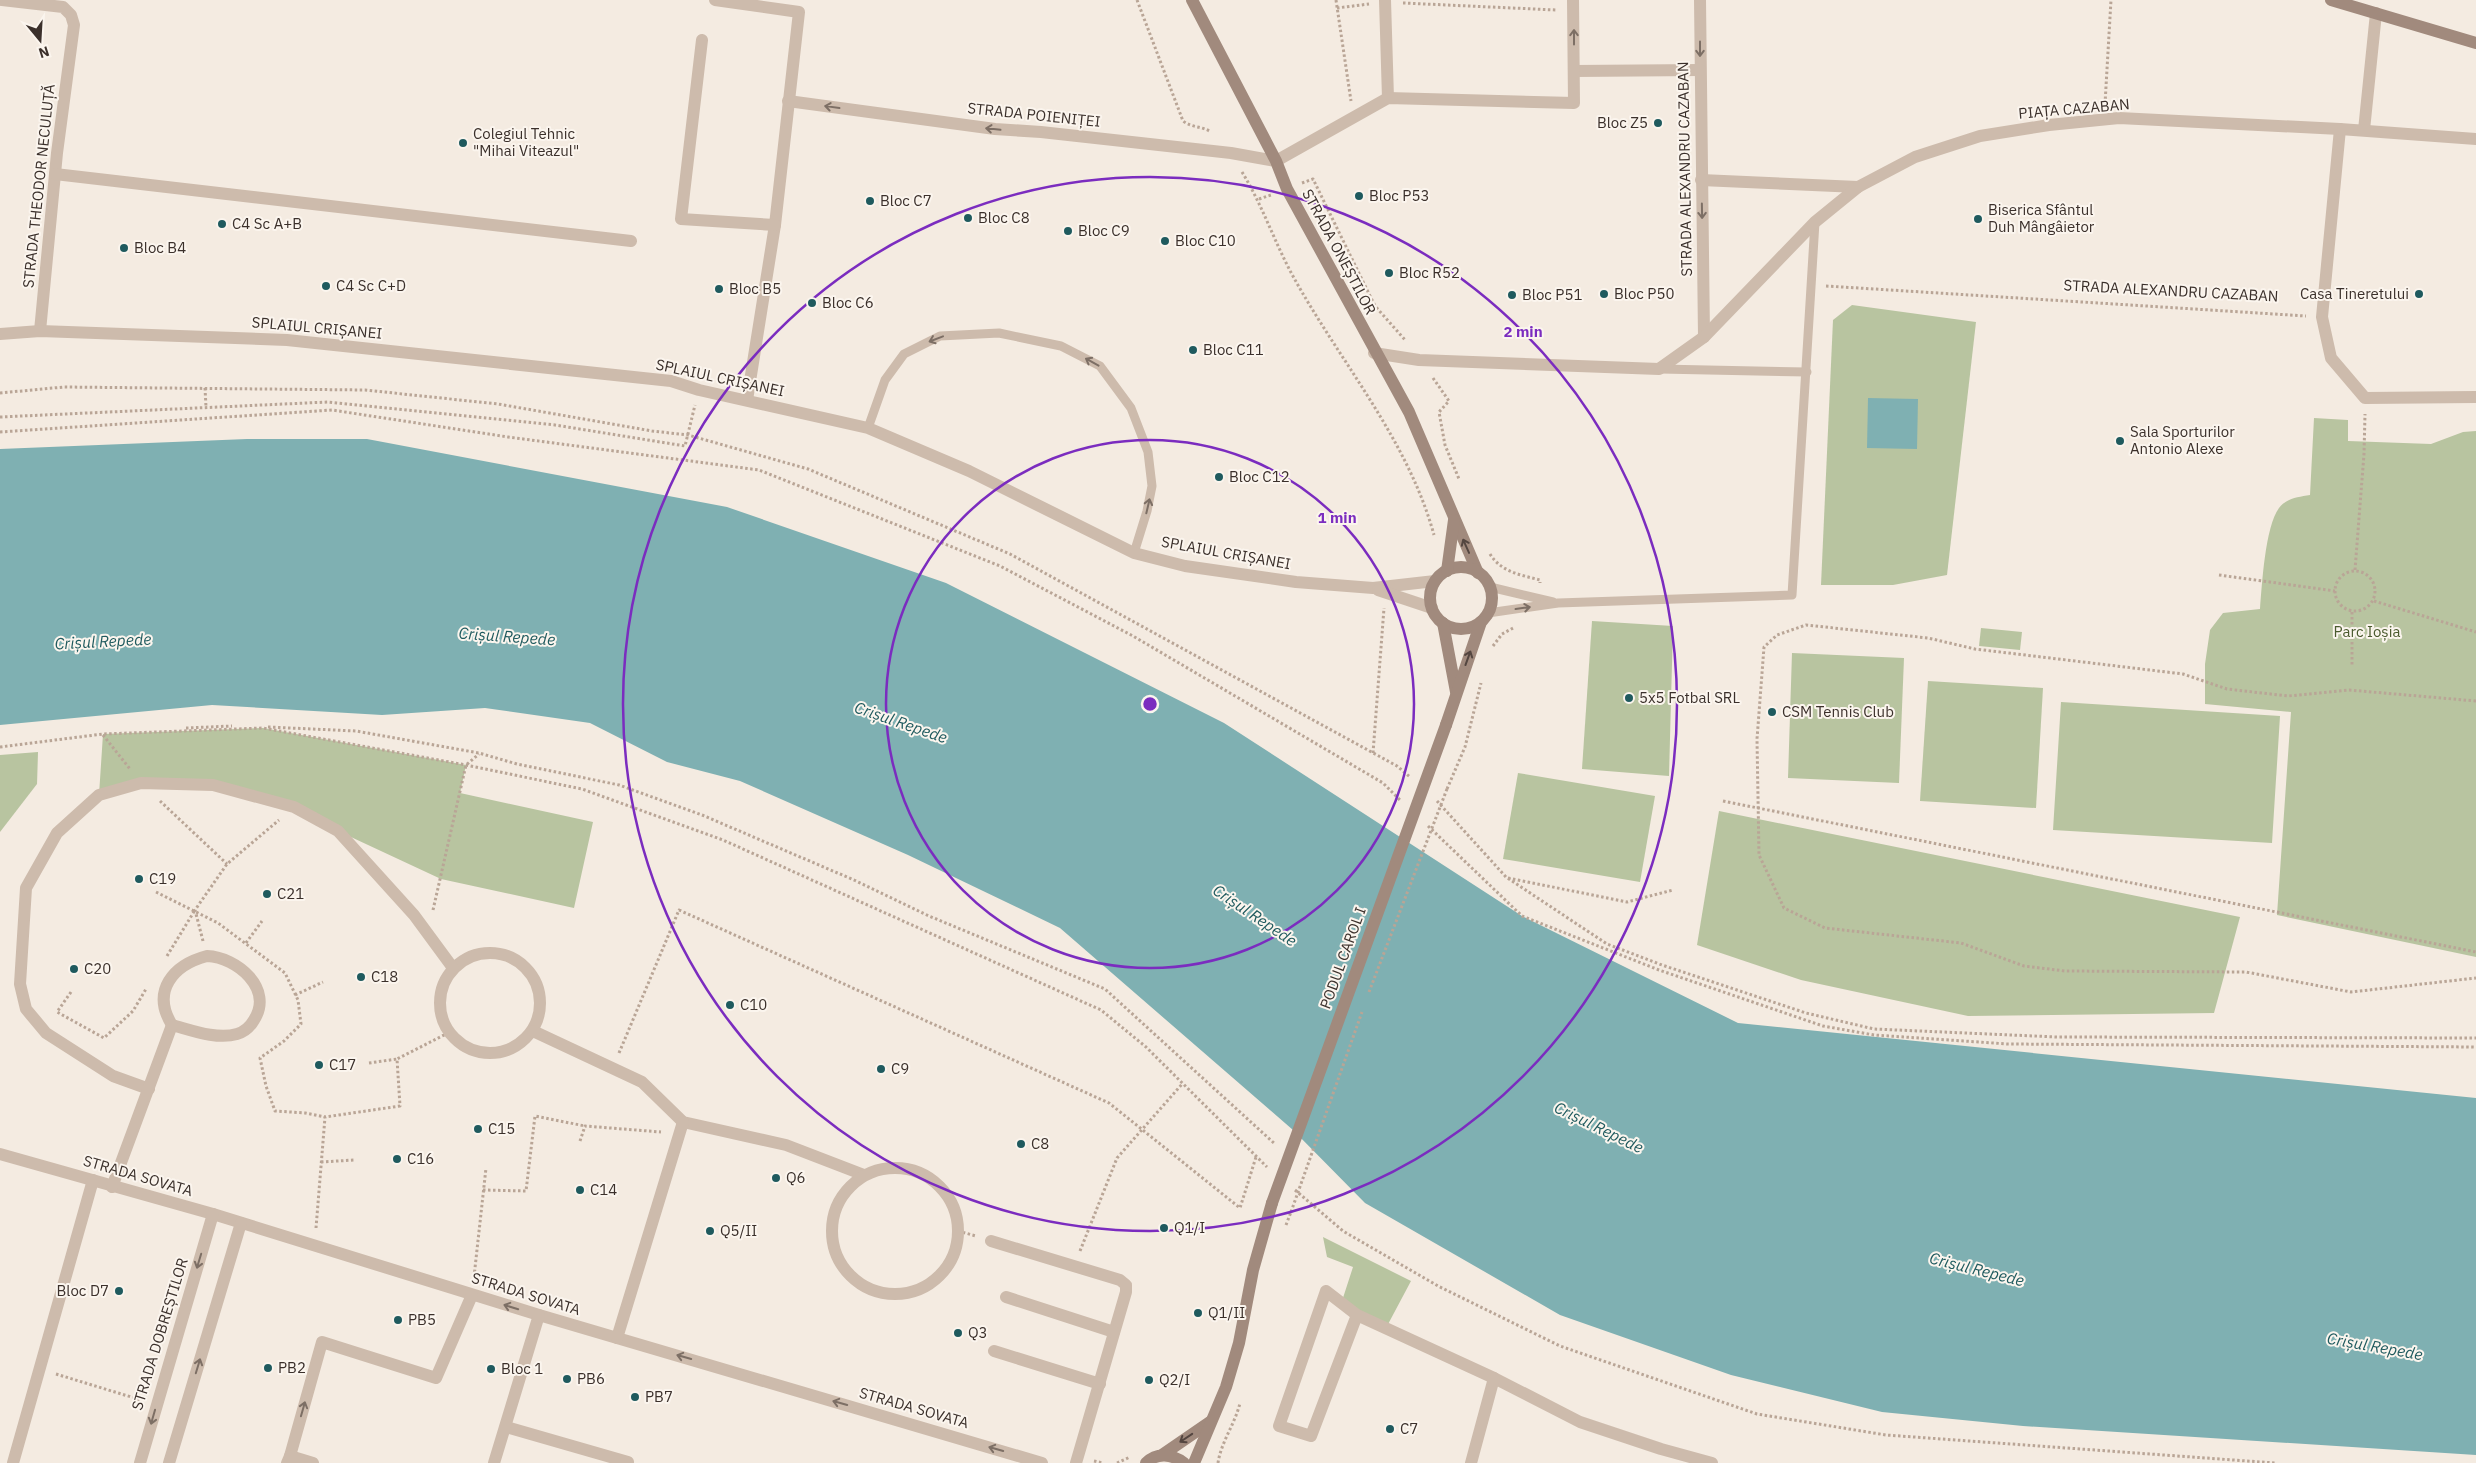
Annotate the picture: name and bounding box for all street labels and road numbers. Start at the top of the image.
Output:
street label: STRADA ALEXANDRU CAZABAN [1673,61,1696,277]
street label: STRADA THEODOR NECULUȚĂ [18,83,59,289]
street label: PIAȚA CAZABAN [2018,94,2130,123]
street label: STRADA POIENIȚEI [967,98,1101,131]
street label: STRADA ONEȘTILOR [1298,186,1381,318]
street label: STRADA ALEXANDRU CAZABAN [2063,275,2279,306]
street label: SPLAIUL CRIȘANEI [251,312,383,343]
street label: SPLAIUL CRIȘANEI [654,355,786,400]
street label: SPLAIUL CRIȘANEI [1160,532,1292,573]
street label: PODUL CAROL I [1315,904,1370,1011]
street label: STRADA SOVATA [81,1151,195,1200]
street label: STRADA DOBREȘTILOR [127,1255,192,1412]
street label: STRADA SOVATA [469,1268,583,1319]
street label: STRADA SOVATA [857,1383,971,1432]

